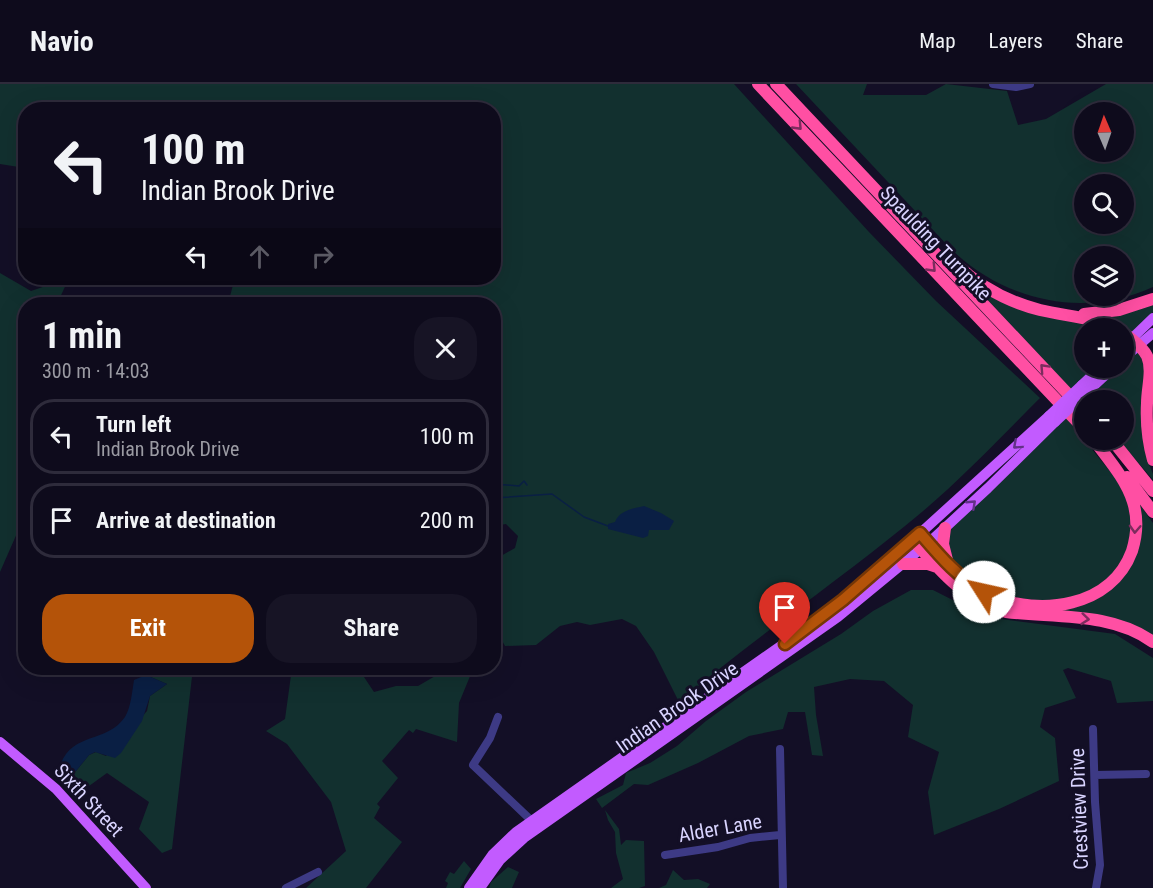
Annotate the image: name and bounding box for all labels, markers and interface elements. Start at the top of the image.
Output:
text: Navio [30,25,94,58]
text: Map [919,29,956,53]
text: Layers [989,29,1043,53]
text: Share [1076,29,1123,53]
north arrow [1074,102,1134,162]
map controls [1074,102,1134,450]
one-way arrow [791,120,802,130]
text: 100 m [141,125,246,174]
icon: left [42,126,120,204]
button: search [1074,174,1134,234]
text: Indian Brook Drive [141,175,335,207]
street label: Spaulding Turnpike [875,181,997,305]
icon: left [180,240,213,273]
icon: ahead [243,240,276,273]
icon: right [306,240,339,273]
button: layers [1074,246,1134,306]
one-way arrow [925,261,936,271]
text: 1 min [42,315,122,357]
button: close [414,317,477,380]
button: + [1074,318,1134,378]
text: 300 m · 14:03 [42,359,149,383]
one-way arrow [1040,365,1051,375]
button: − [1074,390,1134,450]
text: Turn left [96,412,171,437]
icon: left [45,420,78,453]
text: 100 m [420,424,474,449]
text: Indian Brook Drive [96,437,239,461]
one-way arrow [1013,438,1024,449]
one-way arrow [965,500,975,511]
icon: arrive [45,504,78,537]
text: Arrive at destination [96,508,276,533]
text: 200 m [420,508,474,533]
one-way arrow [1129,525,1142,534]
position arrow [952,560,1016,624]
pin [759,582,810,644]
icon: arrive [768,591,801,624]
button: Exit [42,594,254,663]
button: Share [266,594,477,663]
one-way arrow [1081,612,1090,625]
street label: Indian Brook Drive [611,656,743,758]
street label: Crestview Drive [1065,748,1093,870]
street label: Sixth Street [49,759,129,841]
street label: Alder Lane [676,809,764,847]

